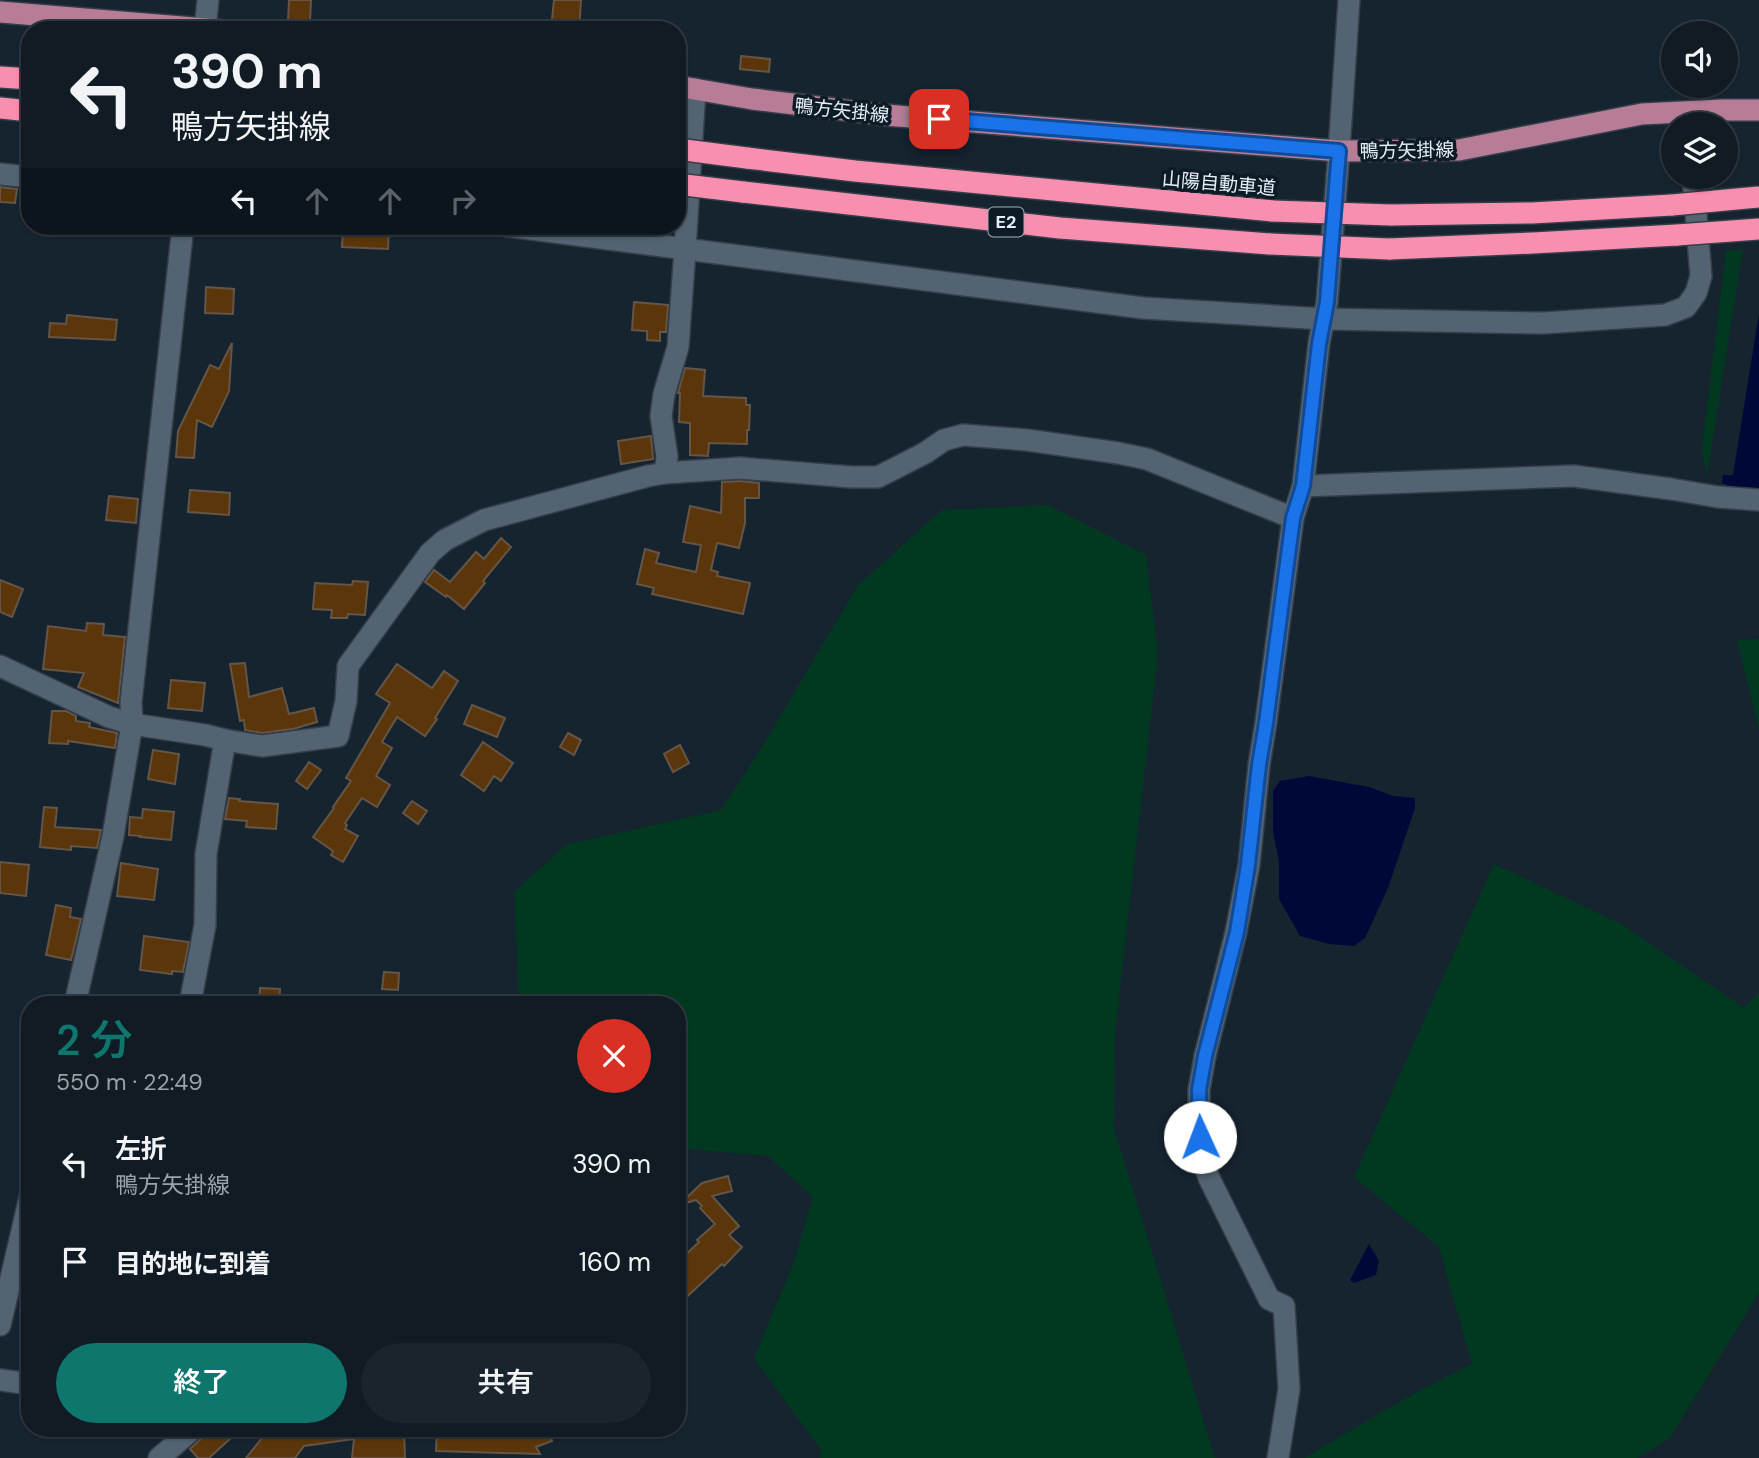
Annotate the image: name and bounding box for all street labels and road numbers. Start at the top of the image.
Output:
street label: 鴨方矢掛線 [793,93,891,128]
street label: 鴨方矢掛線 [1359,137,1455,164]
street label: 山陽自動車道 [1161,166,1277,201]
road number: E2 [988,208,1024,236]

